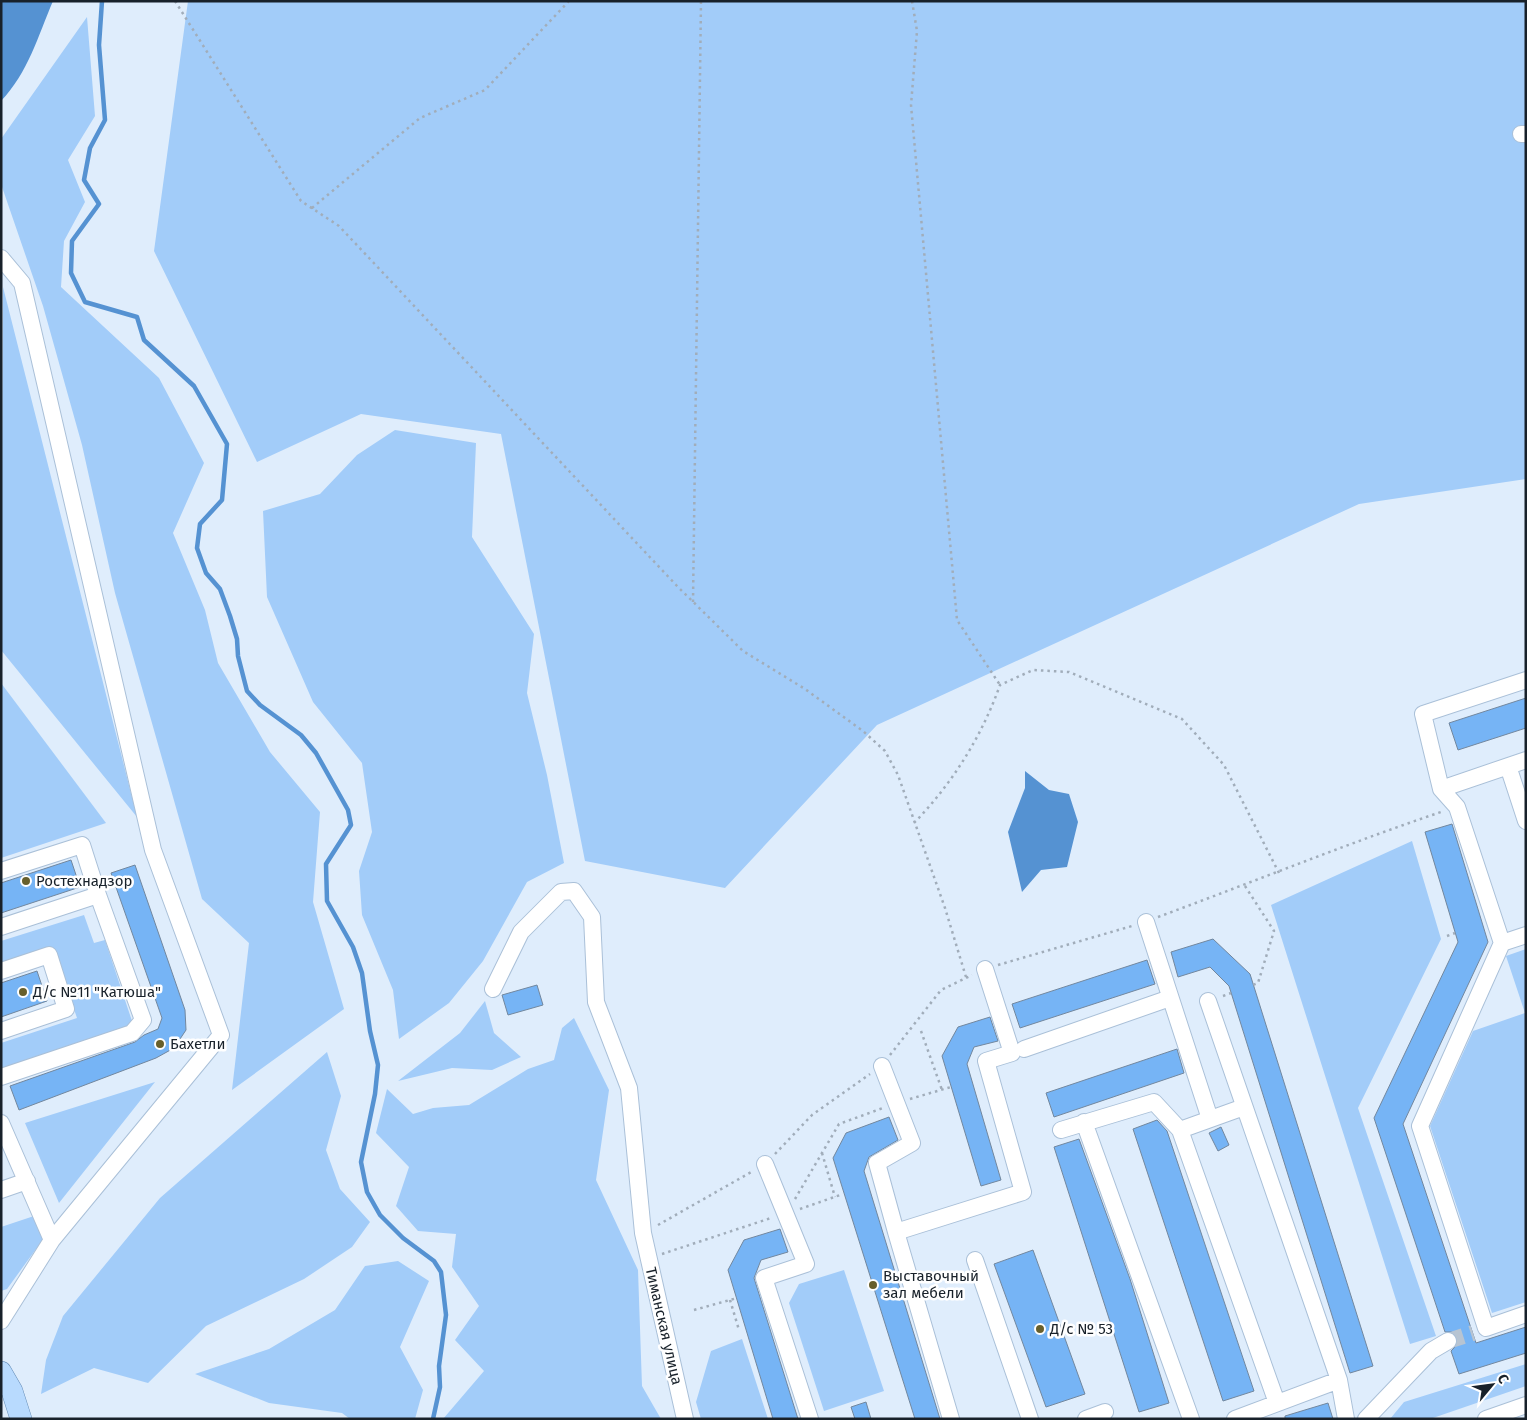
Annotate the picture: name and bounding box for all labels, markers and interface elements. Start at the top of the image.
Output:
place label: Ростехнадзор [36,872,132,890]
marker: Ростехнадзор [20,875,32,887]
place label: Д/с №11 "Катюша" [32,983,161,1001]
marker: Д/с №11 "Катюша" [17,986,29,998]
place label: Бахетли [170,1035,225,1053]
marker: Бахетли [154,1038,166,1050]
street label: Тиманская улица [642,1265,686,1387]
place label: Выставочный зал мебели [883,1267,979,1302]
marker: Выставочный зал мебели [867,1279,879,1291]
place label: Д/с № 53 [1049,1320,1113,1338]
marker: Д/с № 53 [1034,1323,1046,1335]
north arrow [1467,1360,1517,1410]
text: С [1494,1371,1512,1387]

